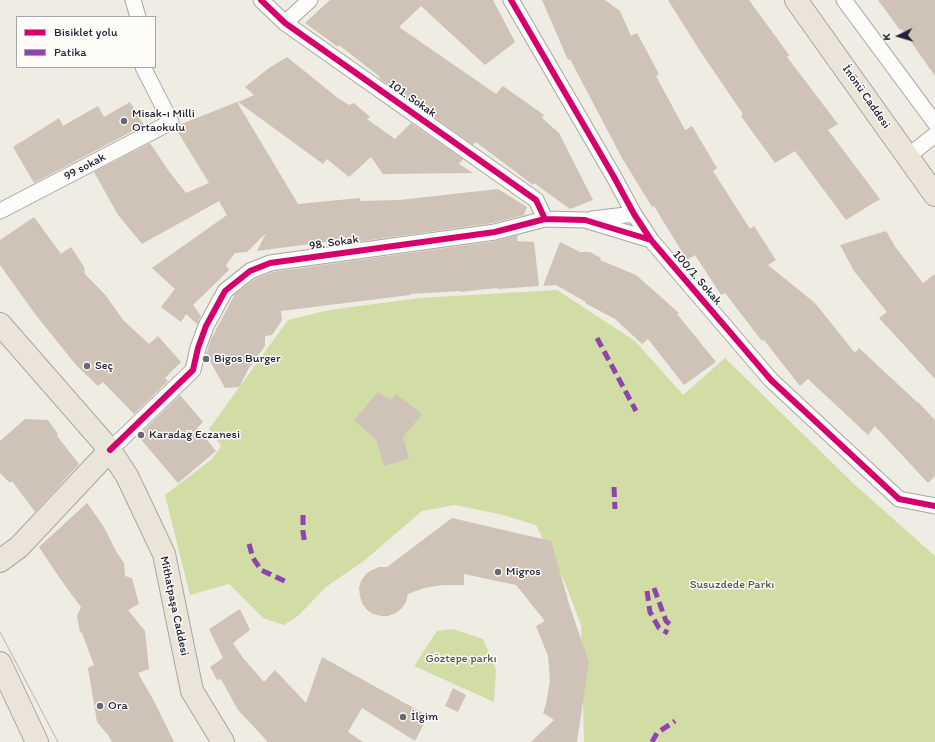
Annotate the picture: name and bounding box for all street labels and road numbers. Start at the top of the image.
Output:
street label: İnönü Caddesi [839,62,893,132]
street label: 101. Sokak [385,77,439,121]
street label: 99 sokak [62,150,108,184]
street label: 98. Sokak [308,232,360,254]
street label: 100/1. Sokak [669,248,725,308]
street label: Mithatpaşa Caddesi [156,555,192,657]

